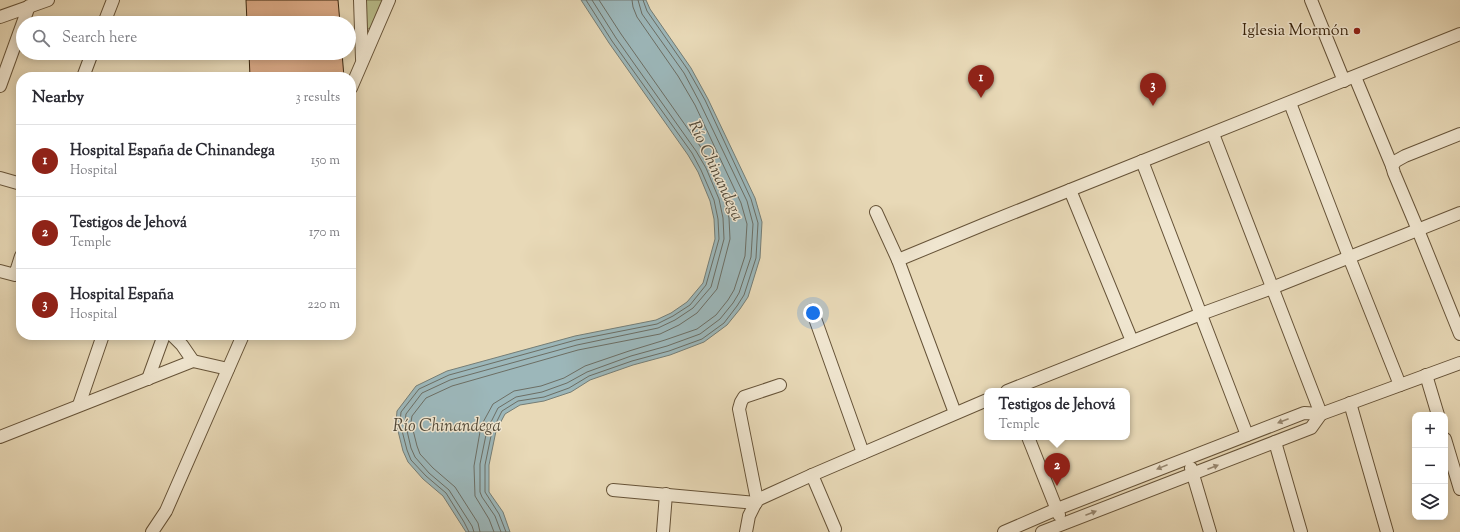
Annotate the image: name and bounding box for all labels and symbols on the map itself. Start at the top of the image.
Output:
place label: Iglesia Mormón [1242,20,1350,43]
marker: Iglesia Mormón [1352,26,1362,36]
pin: 1 [968,65,994,98]
pin: 3 [1140,73,1166,106]
water label: Río Chinandega [681,117,749,225]
your location [803,303,823,323]
water label: Río Chinandega [393,415,501,439]
one-way arrow [1277,418,1289,424]
pin: 2 [1044,453,1070,486]
one-way arrow [1207,463,1219,469]
one-way arrow [1155,465,1167,471]
one-way arrow [1086,509,1098,515]

